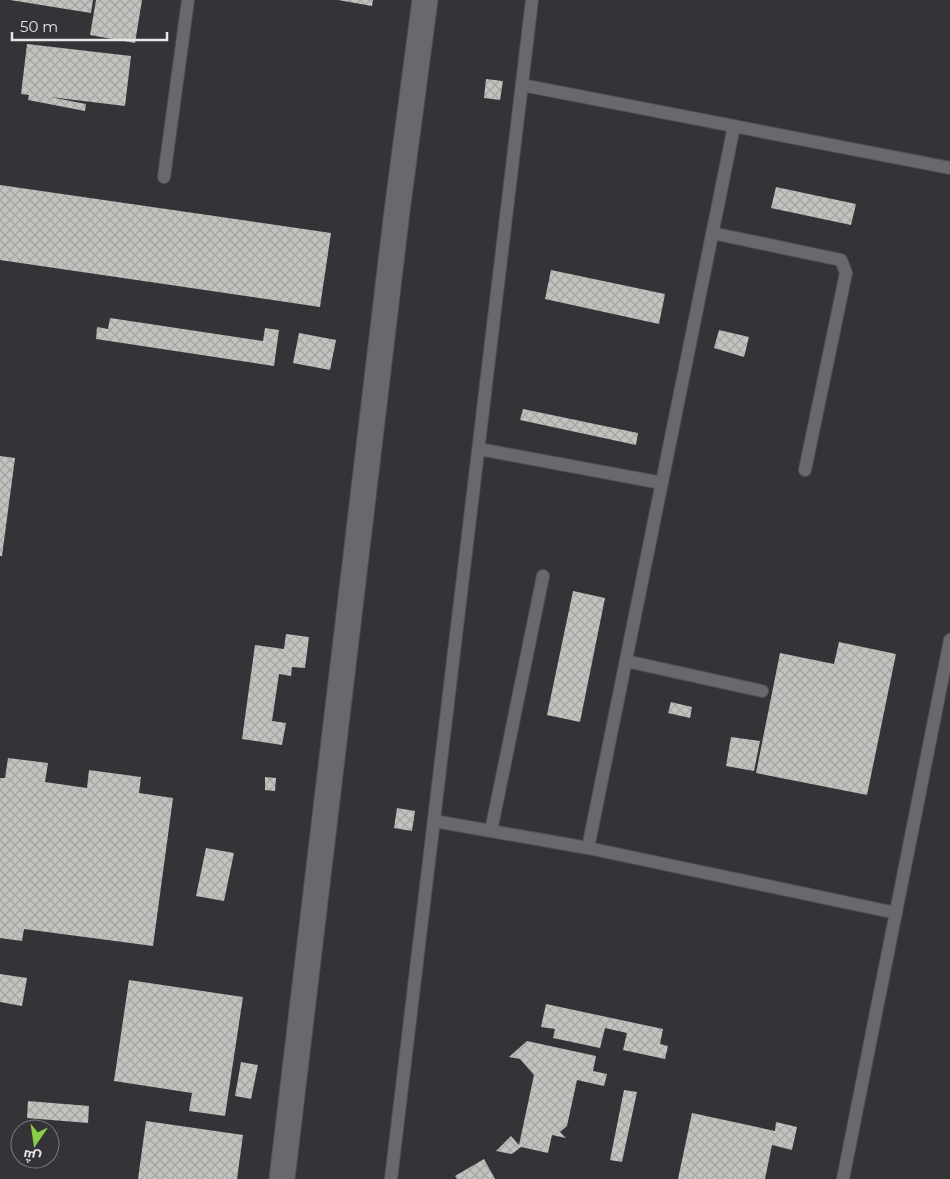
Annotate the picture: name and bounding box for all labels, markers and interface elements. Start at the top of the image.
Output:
scale bar [12,10,168,42]
text: 50 m [20,17,58,36]
north arrow [10,1119,60,1169]
text: ش [21,1146,43,1167]

